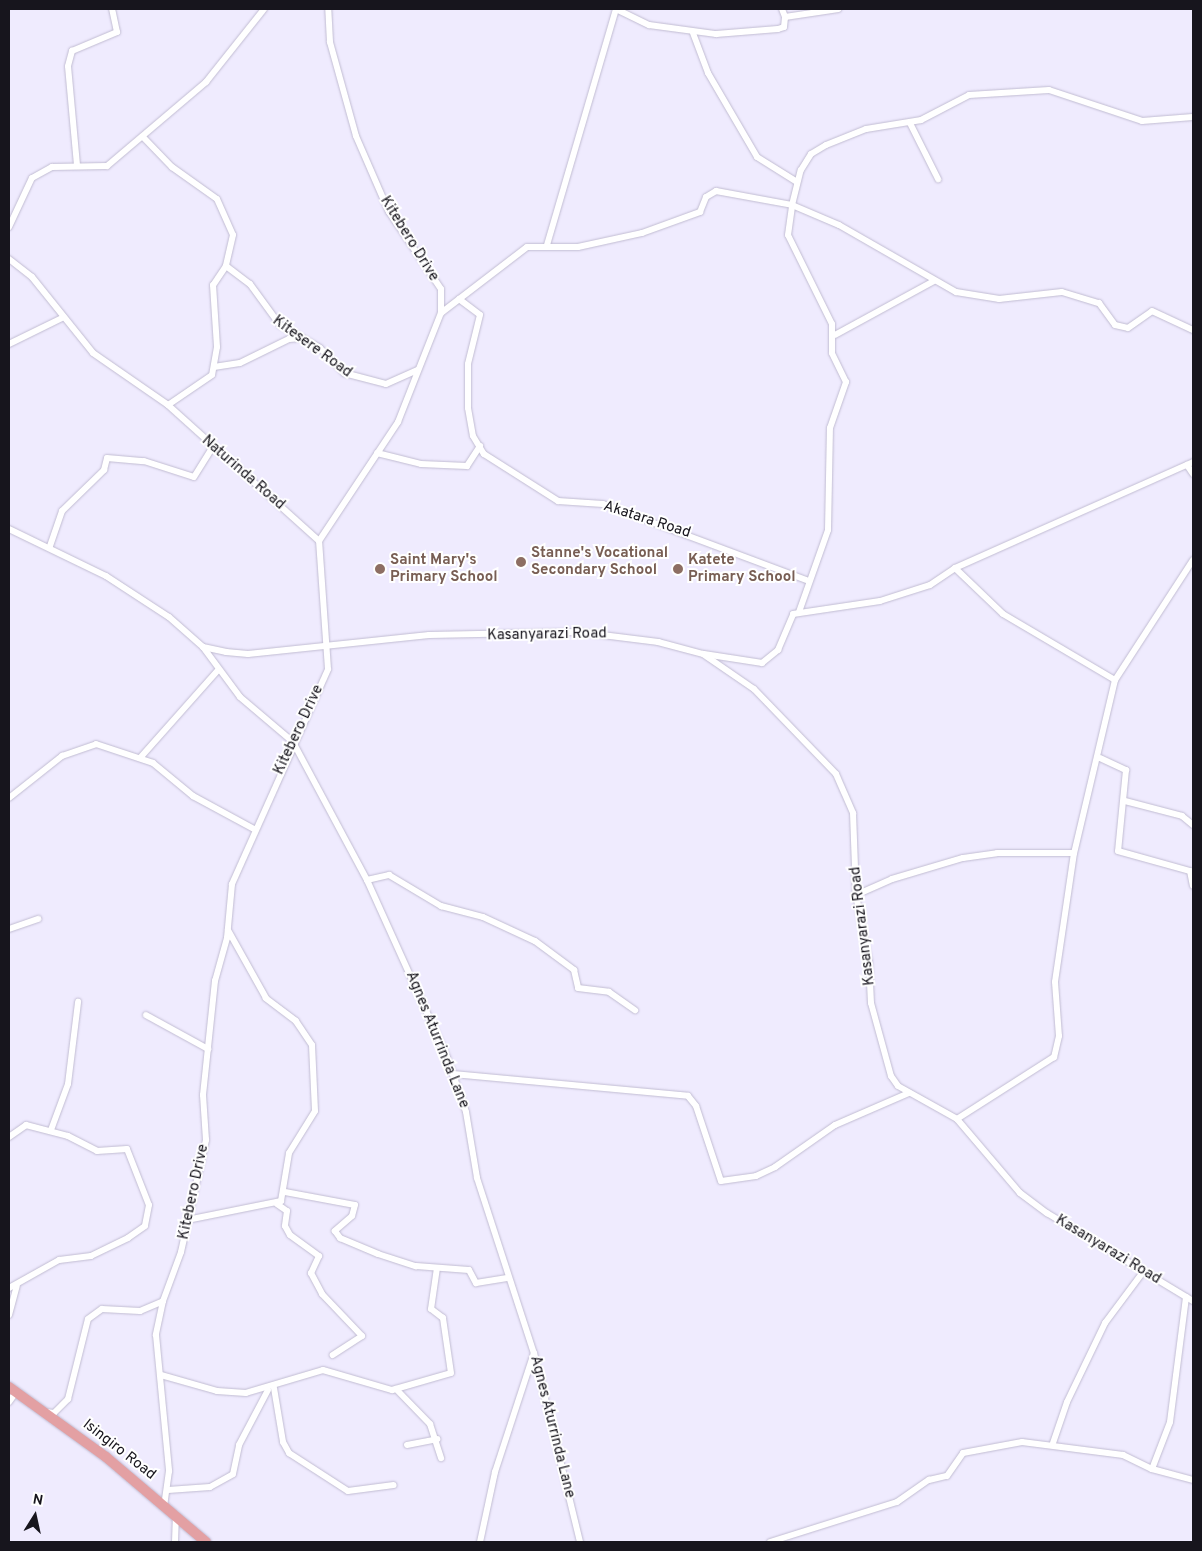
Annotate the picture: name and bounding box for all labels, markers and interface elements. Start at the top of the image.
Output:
street label: Kitebero Drive [376,193,442,285]
street label: Kitesere Road [269,312,355,382]
street label: Naturinda Road [198,432,288,514]
street label: Akatara Road [601,497,693,543]
place label: Stanne's Vocational Secondary School [531,544,669,579]
place label: Saint Mary's Primary School [390,551,498,586]
place label: Katete Primary School [688,551,796,586]
marker: Stanne's Vocational Secondary School [515,556,527,568]
marker: Saint Mary's Primary School [374,563,386,575]
marker: Katete Primary School [672,563,684,575]
street label: Kasanyarazi Road [487,625,607,645]
street label: Kitebero Drive [270,682,328,778]
street label: Kasanyarazi Road [847,865,879,987]
street label: Agnes Aturrinda Lane [401,969,473,1111]
street label: Kitebero Drive [175,1143,213,1241]
street label: Kasanyarazi Road [1052,1211,1164,1289]
street label: Agnes Aturrinda Lane [526,1354,578,1500]
street label: Isingiro Road [79,1416,159,1484]
north arrow [10,1491,60,1541]
text: N [31,1491,44,1510]

